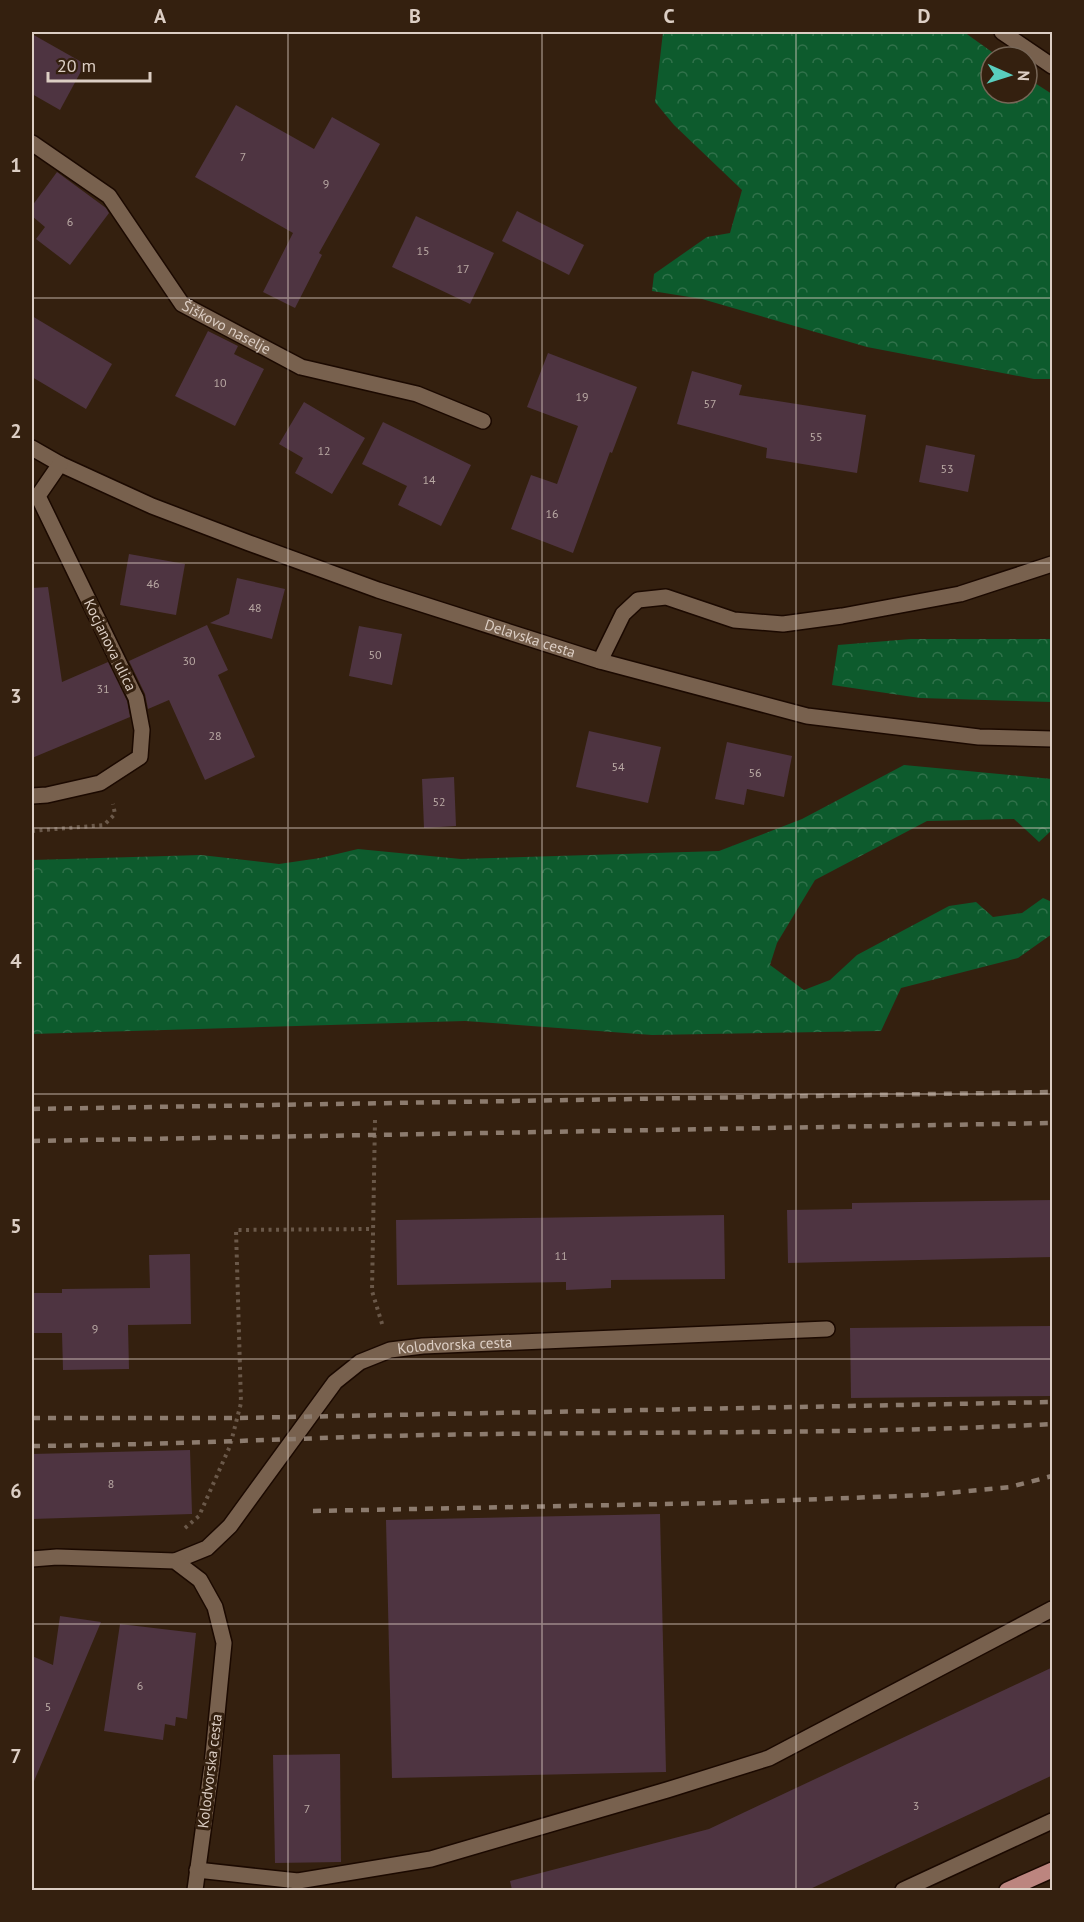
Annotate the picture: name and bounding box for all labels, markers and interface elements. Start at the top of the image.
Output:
text: A [154,3,167,29]
text: B [409,3,421,29]
text: C [663,3,675,29]
text: D [918,3,931,29]
scale bar [48,45,150,83]
north arrow [979,45,1039,105]
text: 20 m [57,54,96,77]
text: N [1014,70,1034,82]
house number: 7 [240,149,246,164]
text: 1 [10,152,22,178]
house number: 9 [323,176,329,191]
house number: 6 [67,214,73,229]
house number: 15 [416,243,430,258]
house number: 17 [456,261,470,276]
street label: Šiškovo naselje [179,296,274,358]
house number: 10 [213,375,227,390]
house number: 19 [575,389,589,404]
house number: 57 [703,396,717,411]
text: 2 [10,418,22,444]
house number: 55 [809,429,823,444]
house number: 12 [317,443,331,458]
house number: 53 [940,461,954,476]
house number: 14 [422,472,436,487]
house number: 16 [545,506,559,521]
house number: 46 [146,576,160,591]
street label: Kocjanova ulica [80,596,141,694]
house number: 48 [248,600,262,615]
street label: Delavska cesta [482,615,578,662]
house number: 50 [368,647,382,662]
house number: 30 [182,653,196,668]
house number: 31 [96,681,110,696]
text: 3 [10,683,22,709]
house number: 28 [208,728,222,743]
house number: 54 [611,759,625,774]
house number: 56 [748,765,762,780]
house number: 52 [432,794,446,809]
text: 4 [10,948,22,974]
text: 5 [10,1213,22,1239]
house number: 11 [554,1248,568,1263]
house number: 9 [92,1321,98,1336]
street label: Kolodvorska cesta [396,1332,513,1358]
house number: 8 [108,1476,114,1491]
text: 6 [10,1478,22,1504]
house number: 6 [137,1678,143,1693]
house number: 5 [45,1699,51,1714]
street label: Kolodvorska cesta [193,1713,226,1829]
text: 7 [10,1743,22,1769]
house number: 3 [913,1798,919,1813]
house number: 7 [304,1801,310,1816]

